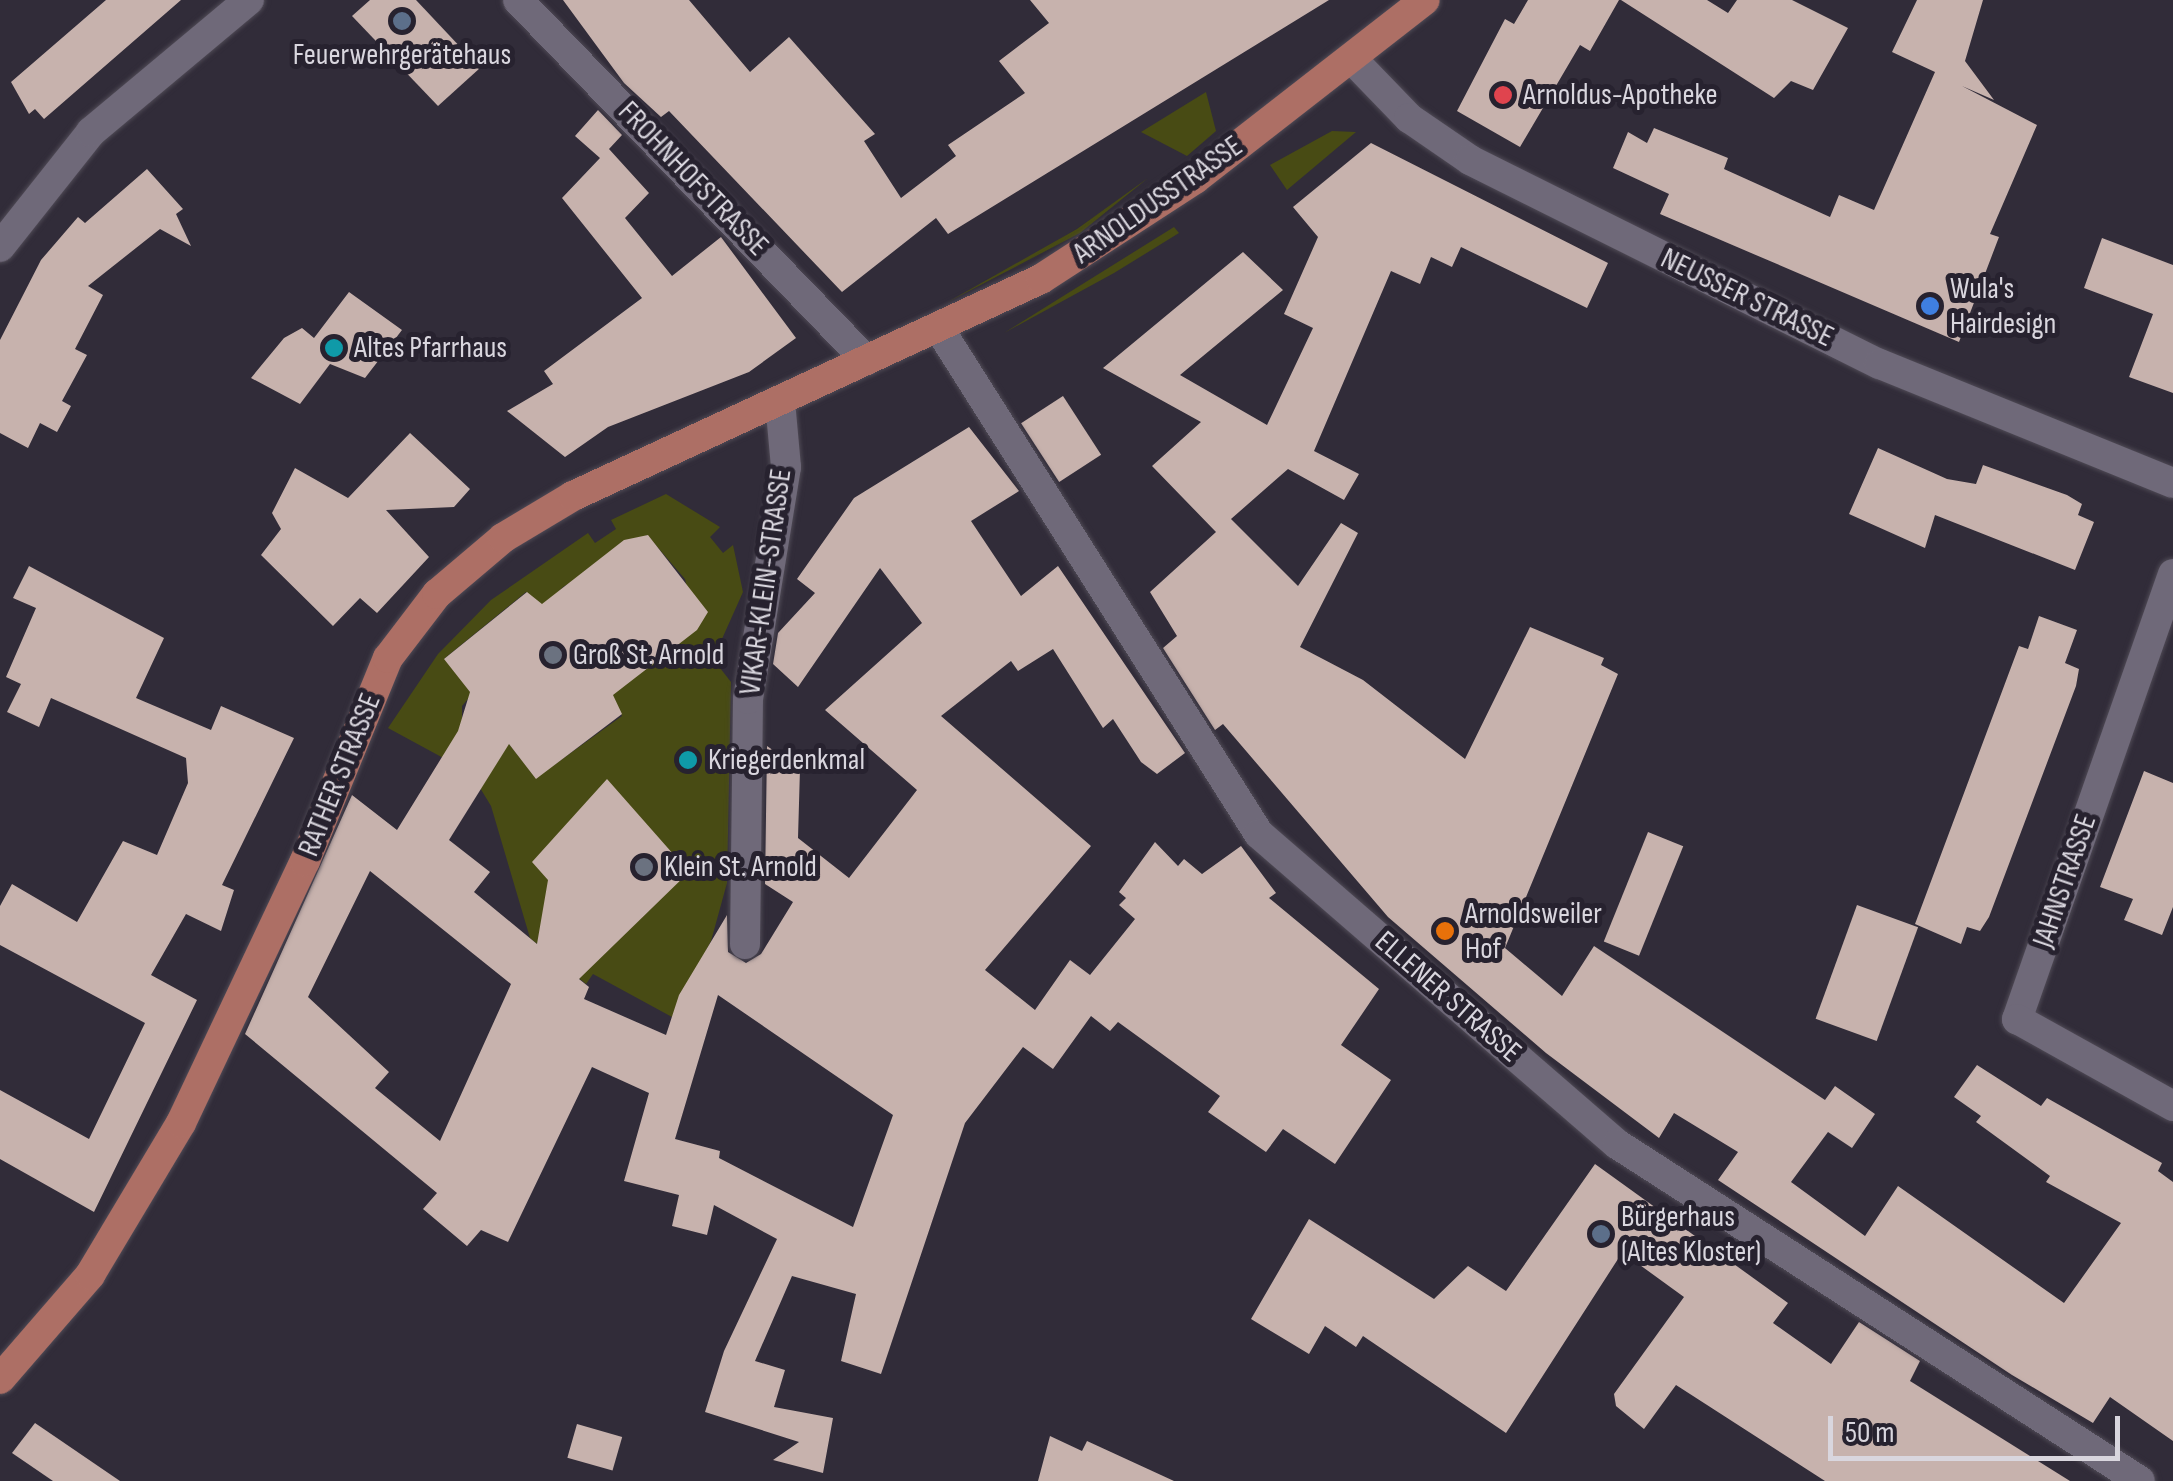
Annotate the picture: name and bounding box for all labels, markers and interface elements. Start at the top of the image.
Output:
marker: Feuerwehrgerätehaus [391,10,413,32]
place label: Feuerwehrgerätehaus [293,37,511,73]
place label: Arnoldus-Apotheke [1523,77,1717,113]
marker: Arnoldus-Apotheke [1492,84,1514,106]
street label: FROHNHOFSTRASSE [610,94,776,264]
street label: ARNOLDUSSTRASSE [1066,128,1250,272]
street label: NEUSSER STRASSE [1655,241,1839,355]
place label: Wula's Hairdesign [1950,271,2056,342]
marker: Wula's Hairdesign [1919,295,1941,317]
place label: Altes Pfarrhaus [354,330,507,366]
marker: Altes Pfarrhaus [323,337,345,359]
street label: VIKAR-KLEIN-STRASSE [732,467,800,697]
place label: Groß St. Arnold [573,637,724,673]
marker: Groß St. Arnold [542,644,564,666]
street label: RATHER STRASSE [291,688,389,862]
place label: Kriegerdenkmal [708,742,865,778]
marker: Kriegerdenkmal [677,749,699,771]
street label: JAHNSTRASSE [2025,810,2105,952]
place label: Klein St. Arnold [664,849,817,885]
marker: Klein St. Arnold [633,856,655,878]
place label: Arnoldsweiler Hof [1465,896,1602,966]
marker: Arnoldsweiler Hof [1434,920,1456,942]
street label: ELLENER STRASSE [1367,924,1529,1070]
place label: Bürgerhaus (Altes Kloster) [1621,1199,1761,1270]
marker: Bürgerhaus (Altes Kloster) [1590,1223,1612,1245]
scale bar [1833,1396,2126,1458]
text: 50 m [1845,1415,1894,1451]

